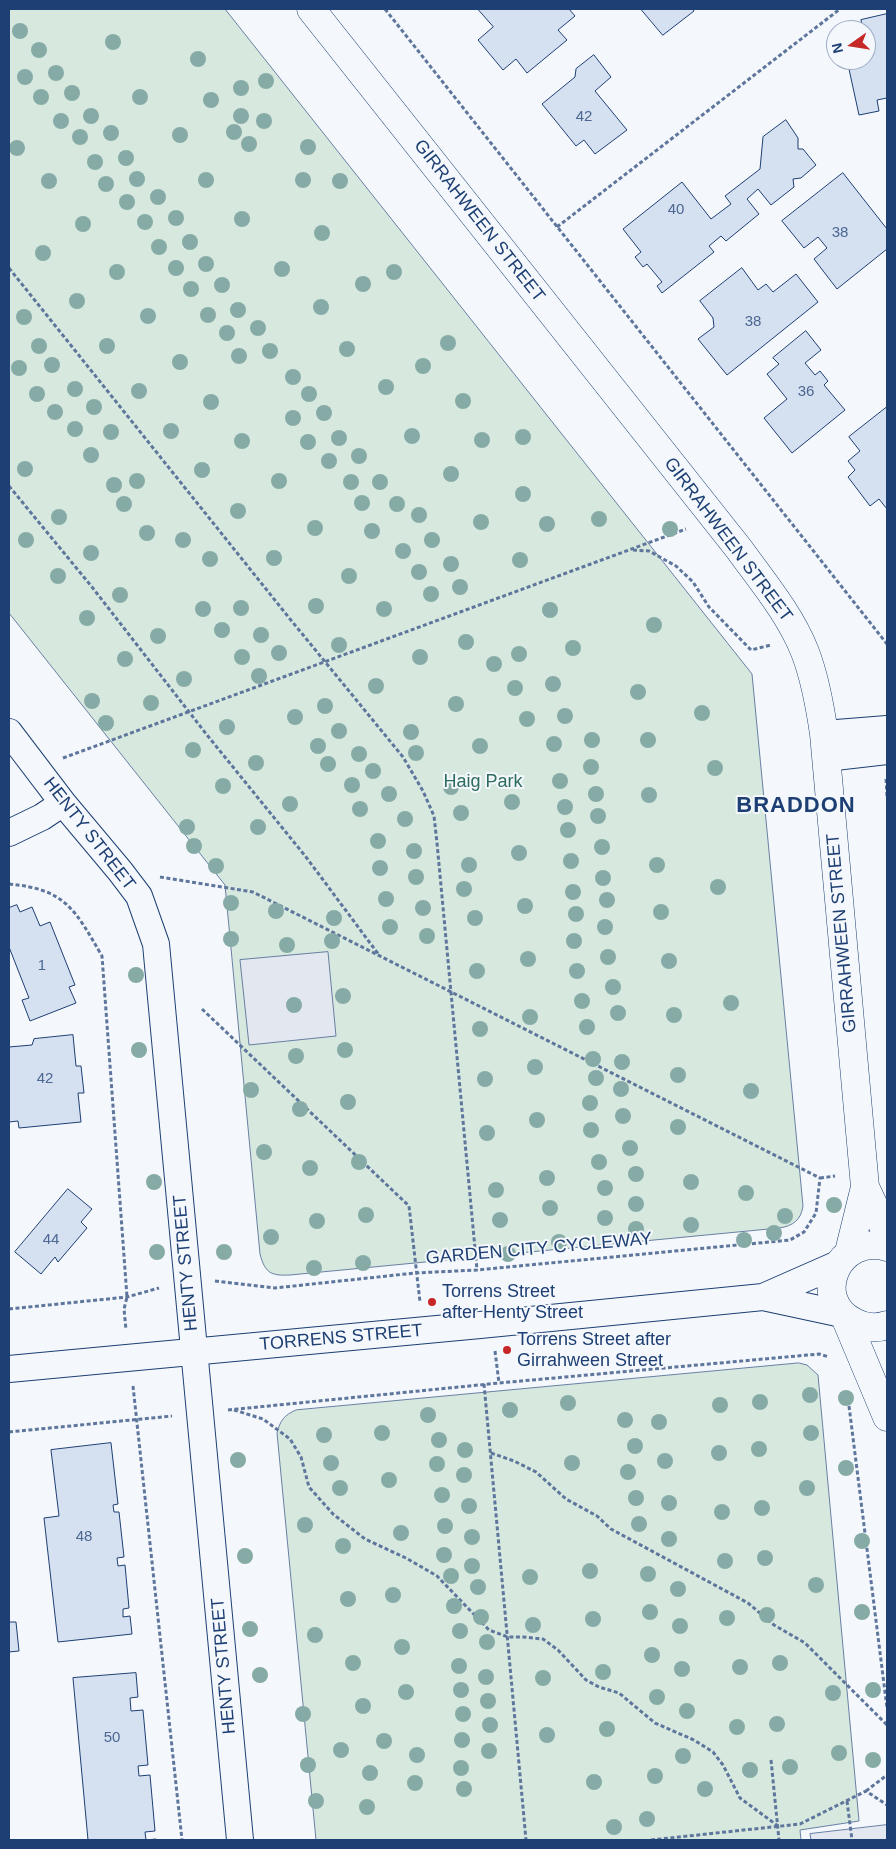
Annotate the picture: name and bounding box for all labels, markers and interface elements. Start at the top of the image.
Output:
north arrow [826,20,876,70]
text: N [828,41,846,55]
house number: 42 [576,108,592,126]
street label: GIRRAHWEEN STREET [409,136,549,306]
house number: 40 [668,201,684,219]
house number: 38 [832,224,848,242]
house number: 38 [745,313,761,331]
house number: 36 [798,383,814,401]
street label: GIRRAHWEEN STREET [659,454,797,626]
park label: Haig Park [443,771,523,793]
street label: HENTY STREET [38,773,140,895]
district label: BRADDON [735,793,857,819]
street label: GIRRAHWEEN STREET [823,832,861,1034]
house number: 1 [38,957,46,975]
house number: 42 [37,1070,53,1088]
street label: HENTY STREET [169,1194,203,1332]
street label: GARDEN CITY CYCLEWAY [425,1228,653,1270]
house number: 44 [43,1231,59,1249]
place label: Torrens Street after Henty Street [442,1281,583,1324]
marker: Torrens Street after Henty Street [426,1296,438,1308]
street label: TORRENS STREET [259,1320,423,1356]
place label: Torrens Street after Girrahween Street [517,1329,671,1372]
marker: Torrens Street after Girrahween Street [501,1344,513,1356]
house number: 48 [76,1528,92,1546]
street label: HENTY STREET [207,1597,241,1735]
house number: 50 [104,1729,120,1747]

